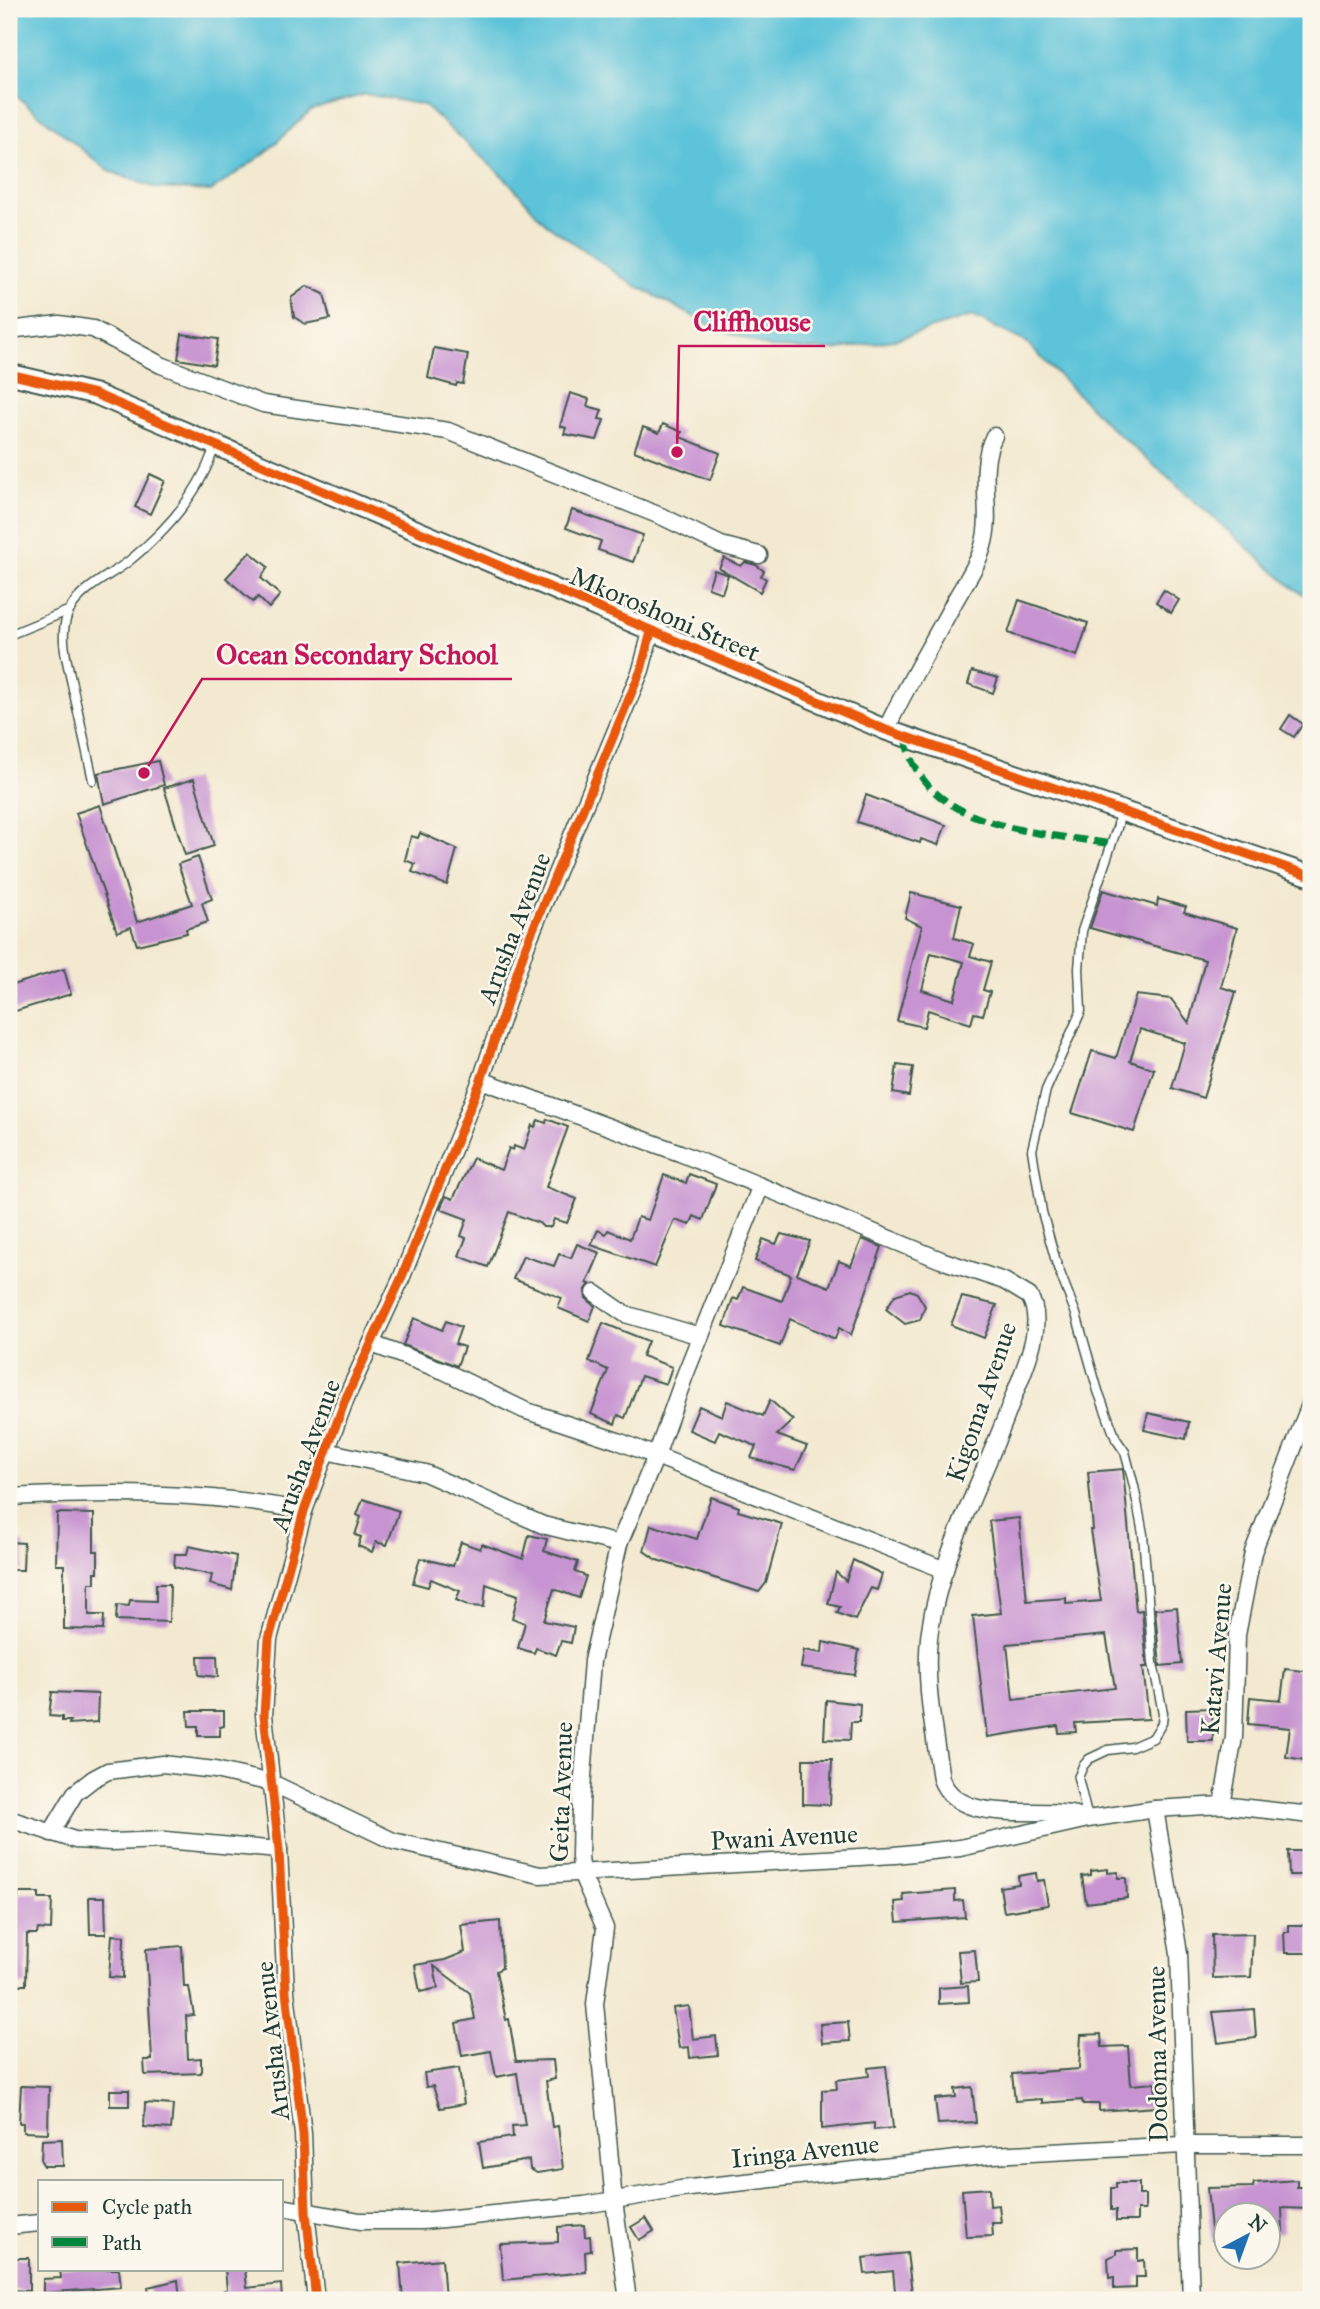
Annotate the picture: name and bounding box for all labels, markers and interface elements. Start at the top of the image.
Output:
callout: Cliffhouse [679,297,825,346]
text: Cliffhouse [693,304,811,339]
street label: Mkoroshoni Street [565,560,765,668]
callout: Ocean Secondary School [202,630,512,679]
text: Ocean Secondary School [216,637,498,672]
street label: Arusha Avenue [470,848,558,1009]
street label: Kigoma Avenue [939,1317,1023,1486]
street label: Arusha Avenue [262,1374,347,1537]
street label: Katavi Avenue [1193,1581,1239,1736]
street label: Geita Avenue [543,1721,579,1863]
street label: Pwani Avenue [709,1817,859,1857]
street label: Arusha Avenue [248,1960,296,2123]
street label: Dodoma Avenue [1139,1965,1175,2143]
street label: Iringa Avenue [729,2127,881,2175]
legend [38,2180,284,2270]
text: Cycle path [102,2194,193,2220]
north arrow [1212,2200,1282,2270]
text: N [1244,2210,1271,2238]
text: Path [102,2230,142,2256]

